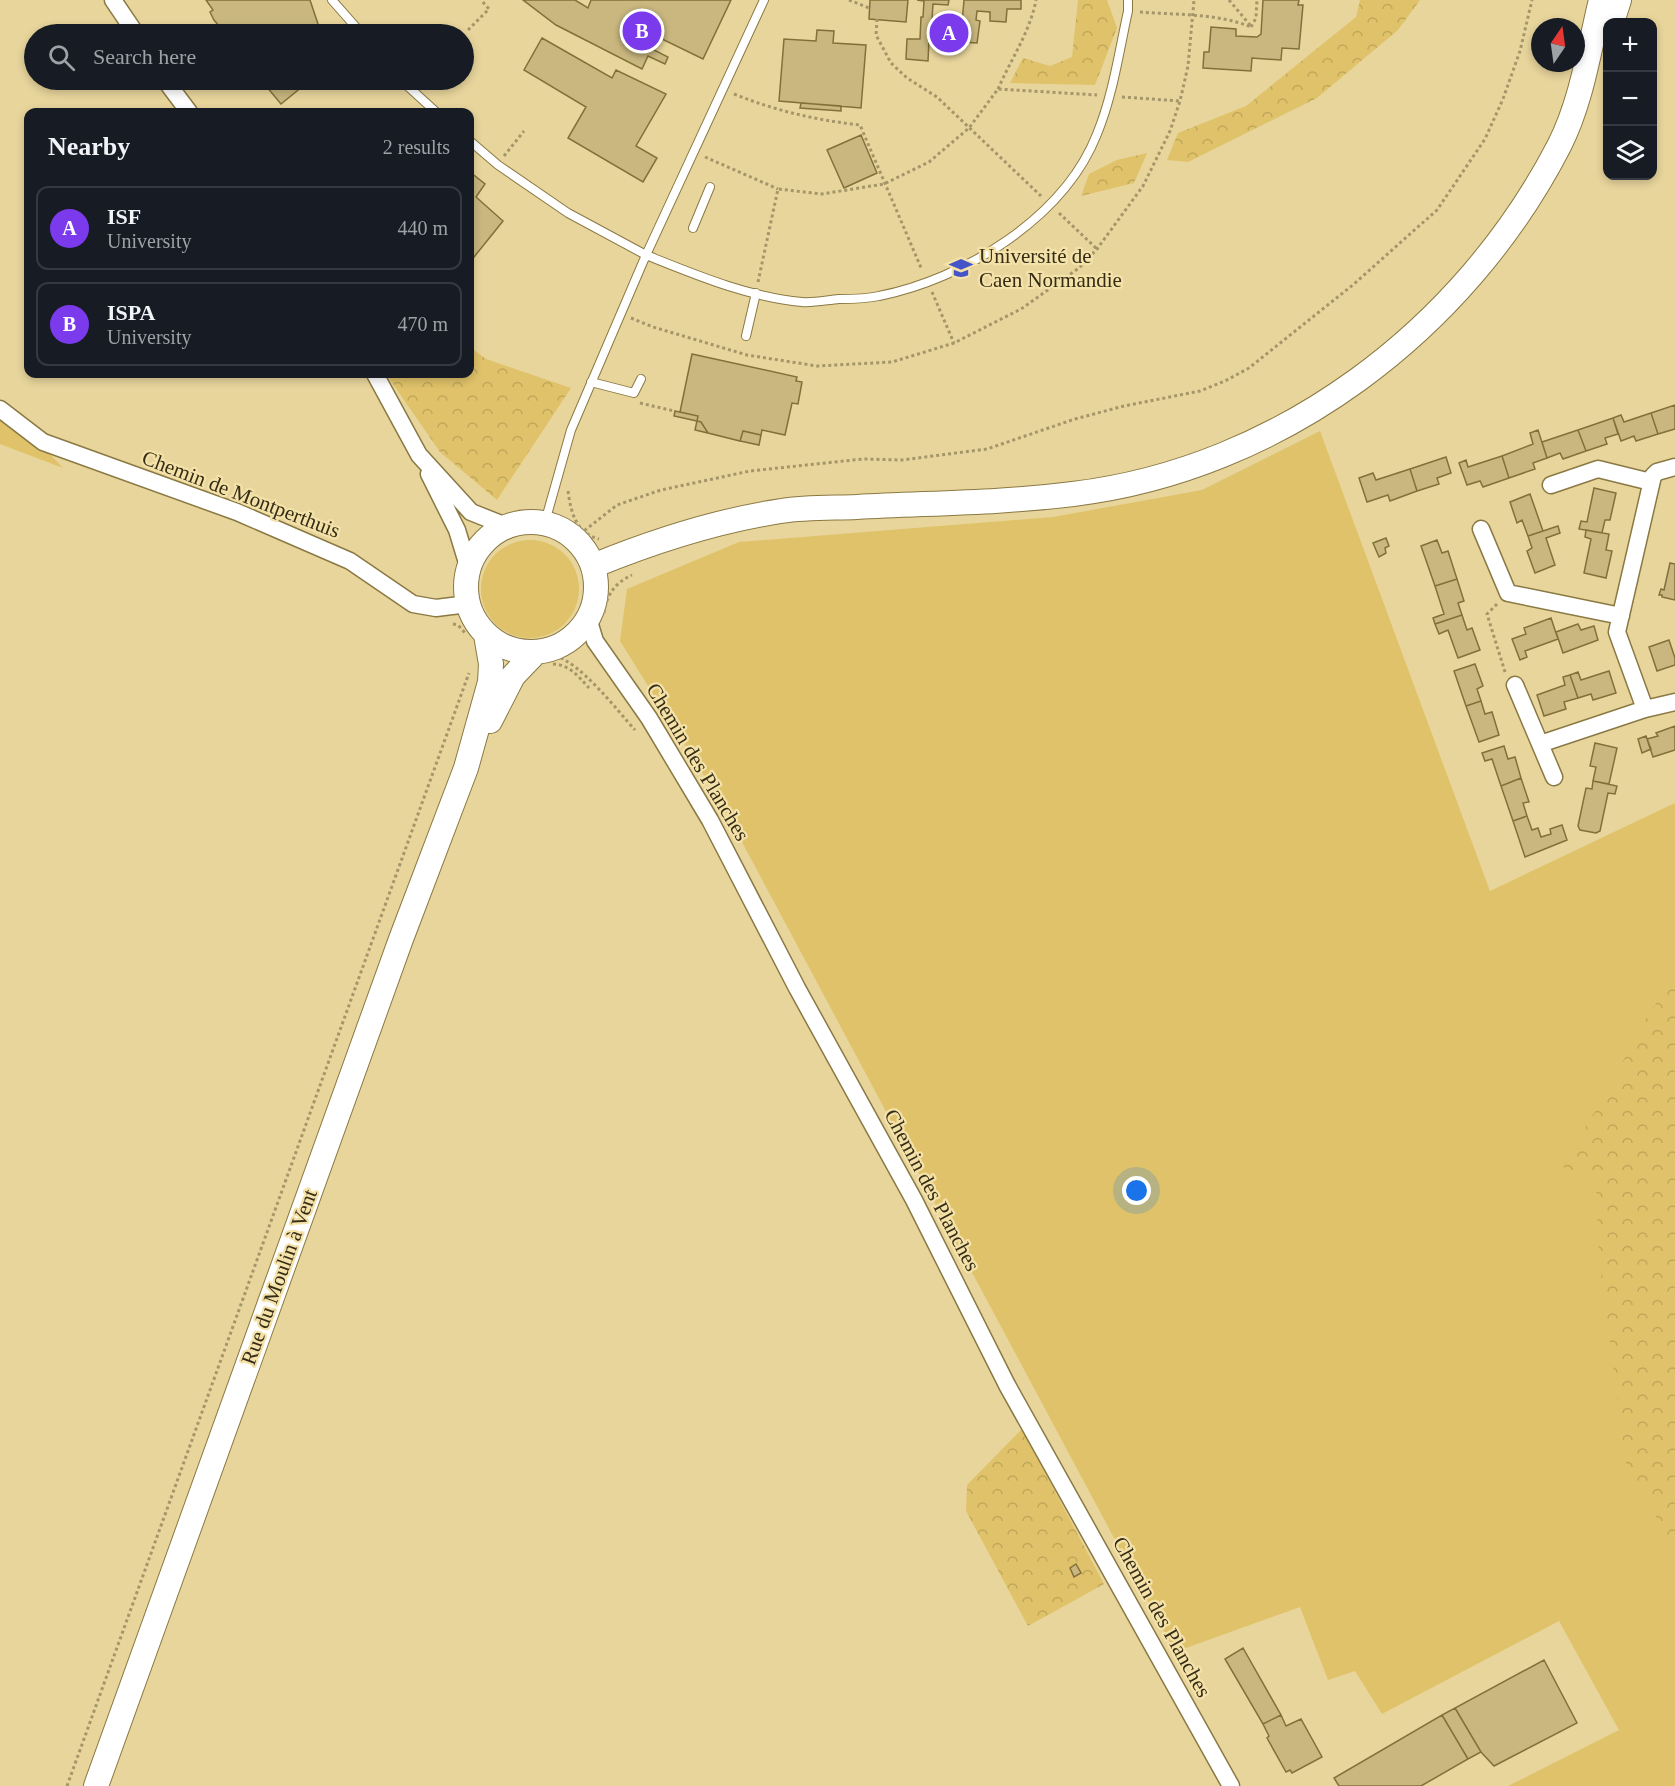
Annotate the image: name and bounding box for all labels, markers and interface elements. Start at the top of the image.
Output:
pin: B [622,9,662,54]
pin: A [930,10,968,56]
north arrow [1531,18,1585,72]
map controls [1603,18,1657,180]
button: + [1603,18,1657,72]
search box [24,24,474,90]
icon: search [45,41,78,74]
text: Search here [93,44,196,69]
button: − [1603,72,1657,126]
button: layers [1603,126,1657,180]
text: Nearby [48,132,130,161]
text: 2 results [383,136,450,158]
text: ISF [107,204,141,229]
text: A [62,217,77,239]
text: 440 m [397,217,448,239]
text: University [107,230,191,252]
place label: Université de Caen Normandie [979,244,1122,292]
school or university icon: Université de Caen Normandie [948,255,974,281]
text: ISPA [107,300,156,325]
text: B [63,313,76,335]
text: 470 m [397,313,448,335]
text: University [107,326,191,348]
street label: Chemin de Montperthuis [139,445,343,543]
street label: Chemin des Planches [641,679,755,845]
street label: Chemin des Planches [879,1105,985,1275]
your location [1122,1176,1151,1205]
street label: Rue du Moulin à Vent [236,1186,322,1368]
street label: Chemin des Planches [1108,1533,1216,1701]

